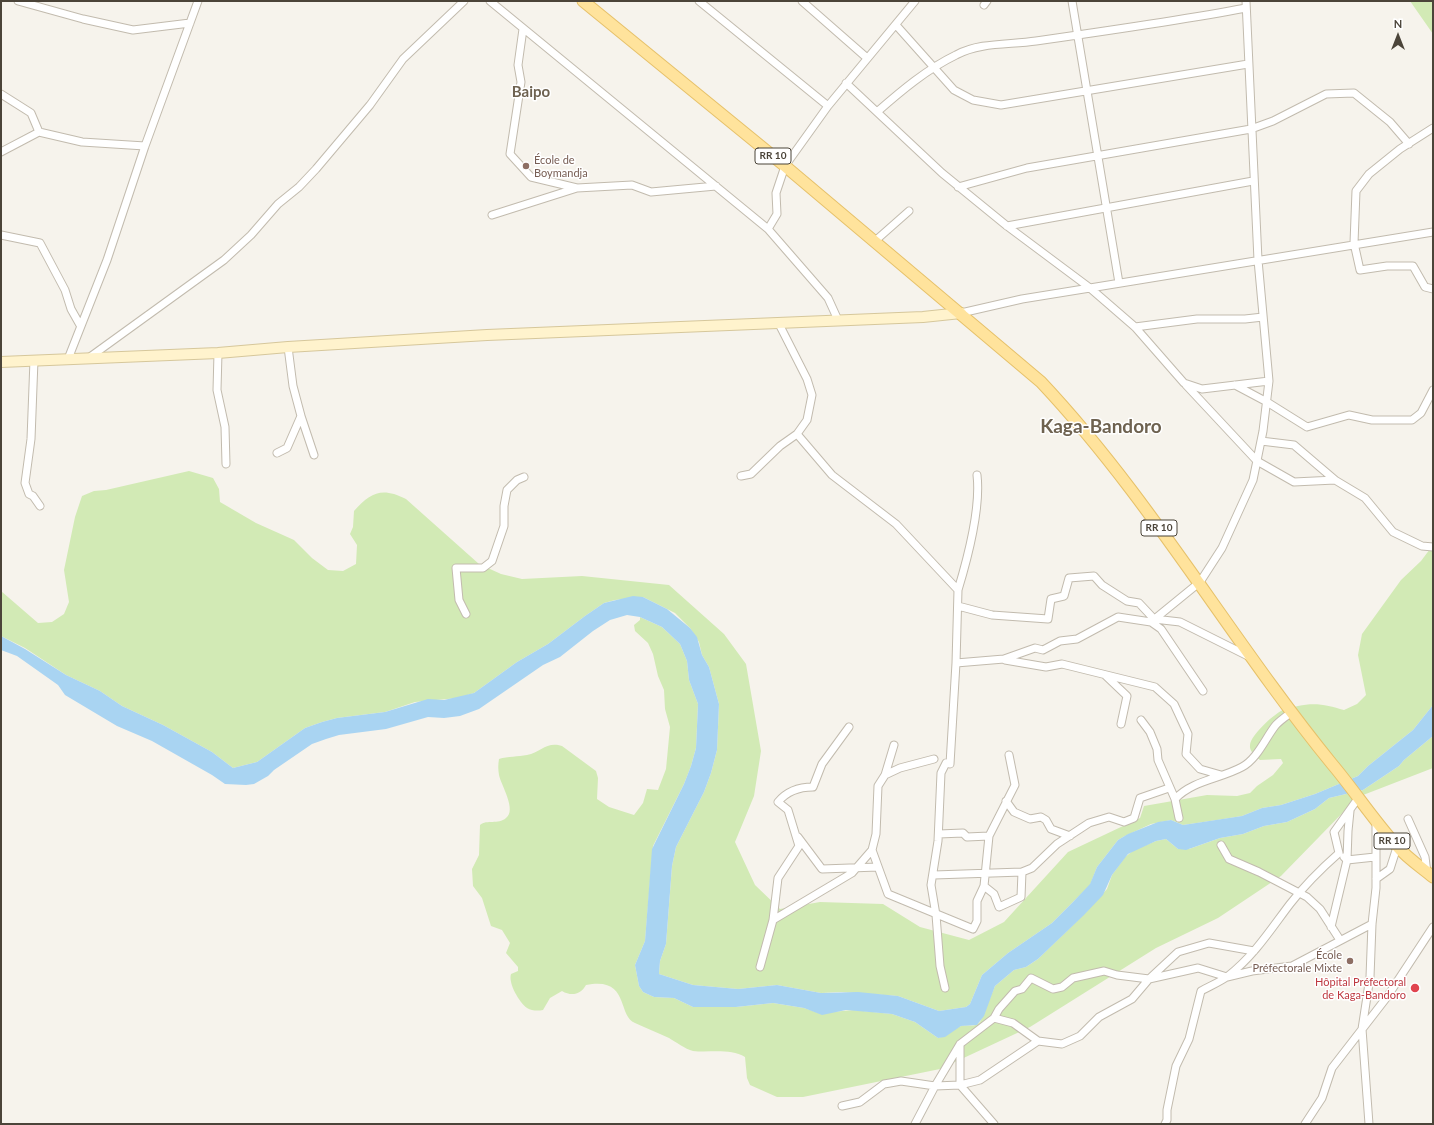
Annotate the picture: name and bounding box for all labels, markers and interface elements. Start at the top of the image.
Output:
north arrow [1378,16,1418,56]
text: N [1394,17,1402,30]
district label: Baipo [512,83,550,101]
road number: RR 10 [755,148,791,164]
place label: École de Boymandja [534,153,588,179]
marker: École de Boymandja [521,161,531,171]
district label: Kaga-Bandoro [1040,416,1162,438]
road number: RR 10 [1141,520,1177,536]
road number: RR 10 [1374,833,1410,849]
place label: École Préfectorale Mixte [1253,948,1342,974]
marker: École Préfectorale Mixte [1345,956,1355,966]
place label: Hôpital Préfectoral de Kaga-Bandoro [1315,975,1406,1001]
marker: Hôpital Préfectoral de Kaga-Bandoro [1409,982,1421,994]

